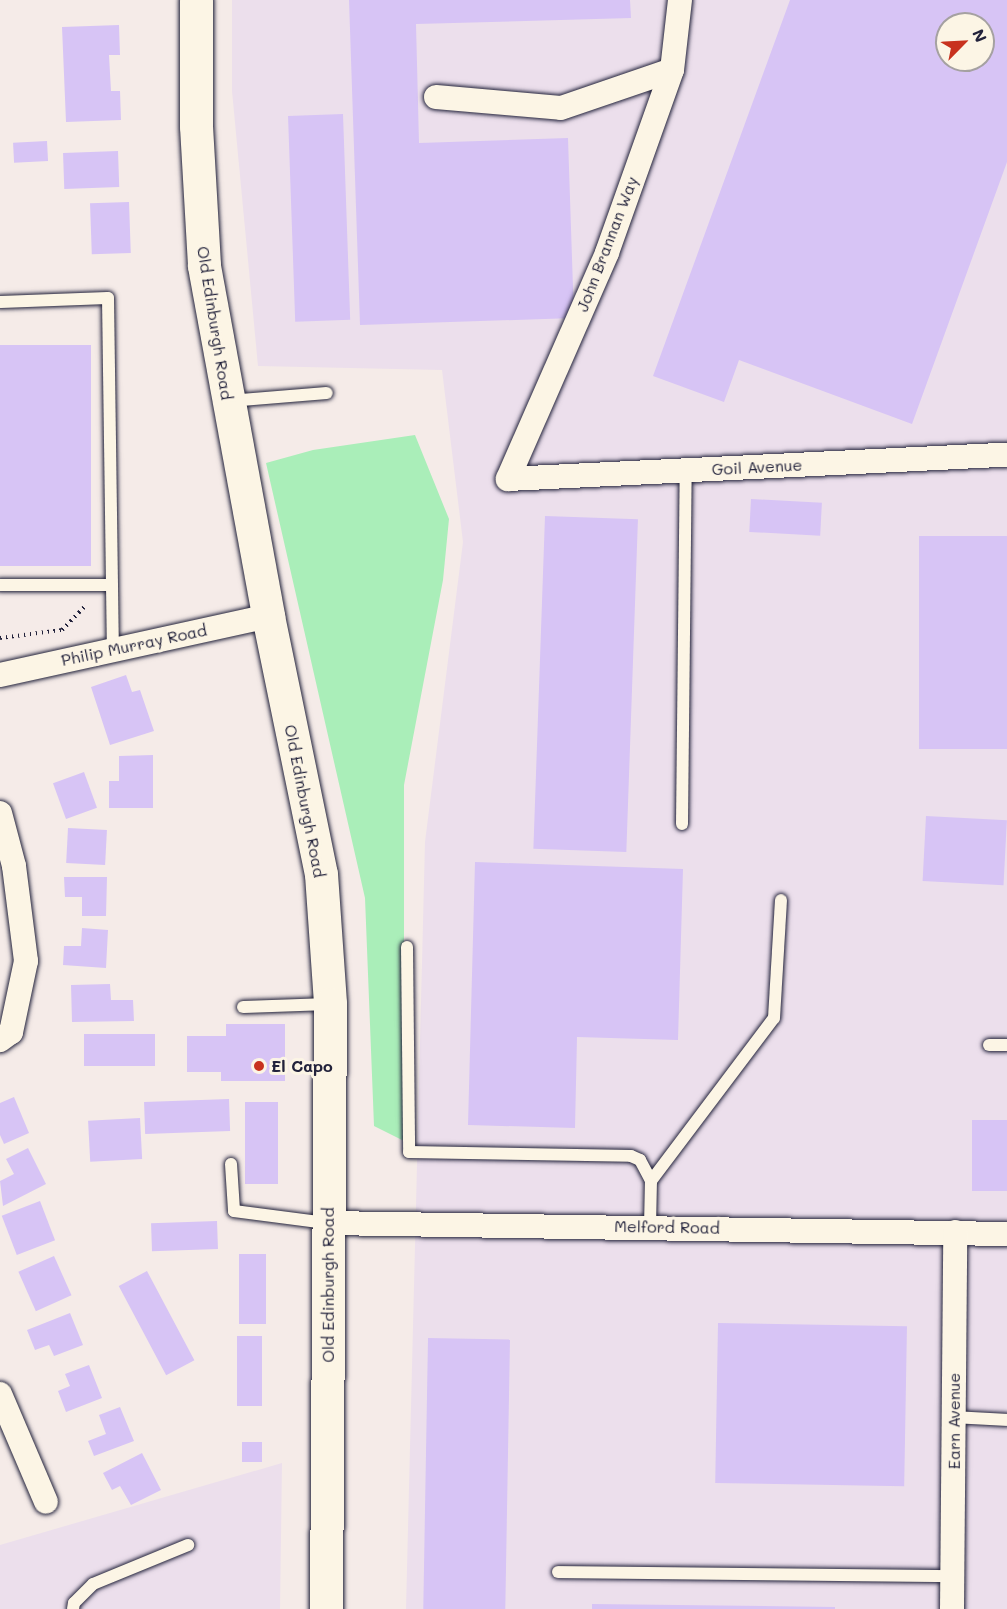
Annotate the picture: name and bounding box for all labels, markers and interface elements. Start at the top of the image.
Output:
north arrow [935,12,995,72]
text: N [968,25,992,45]
street label: John Brannan Way [572,174,642,314]
street label: Old Edinburgh Road [193,245,237,401]
street label: Goil Avenue [711,455,803,479]
street label: Philip Murray Road [59,620,209,670]
street label: Old Edinburgh Road [281,723,329,879]
place label: El Capo [271,1056,333,1076]
marker: El Capo [252,1059,266,1073]
street label: Old Edinburgh Road [318,1207,338,1363]
street label: Melford Road [614,1216,720,1238]
street label: Earn Avenue [944,1373,964,1469]

